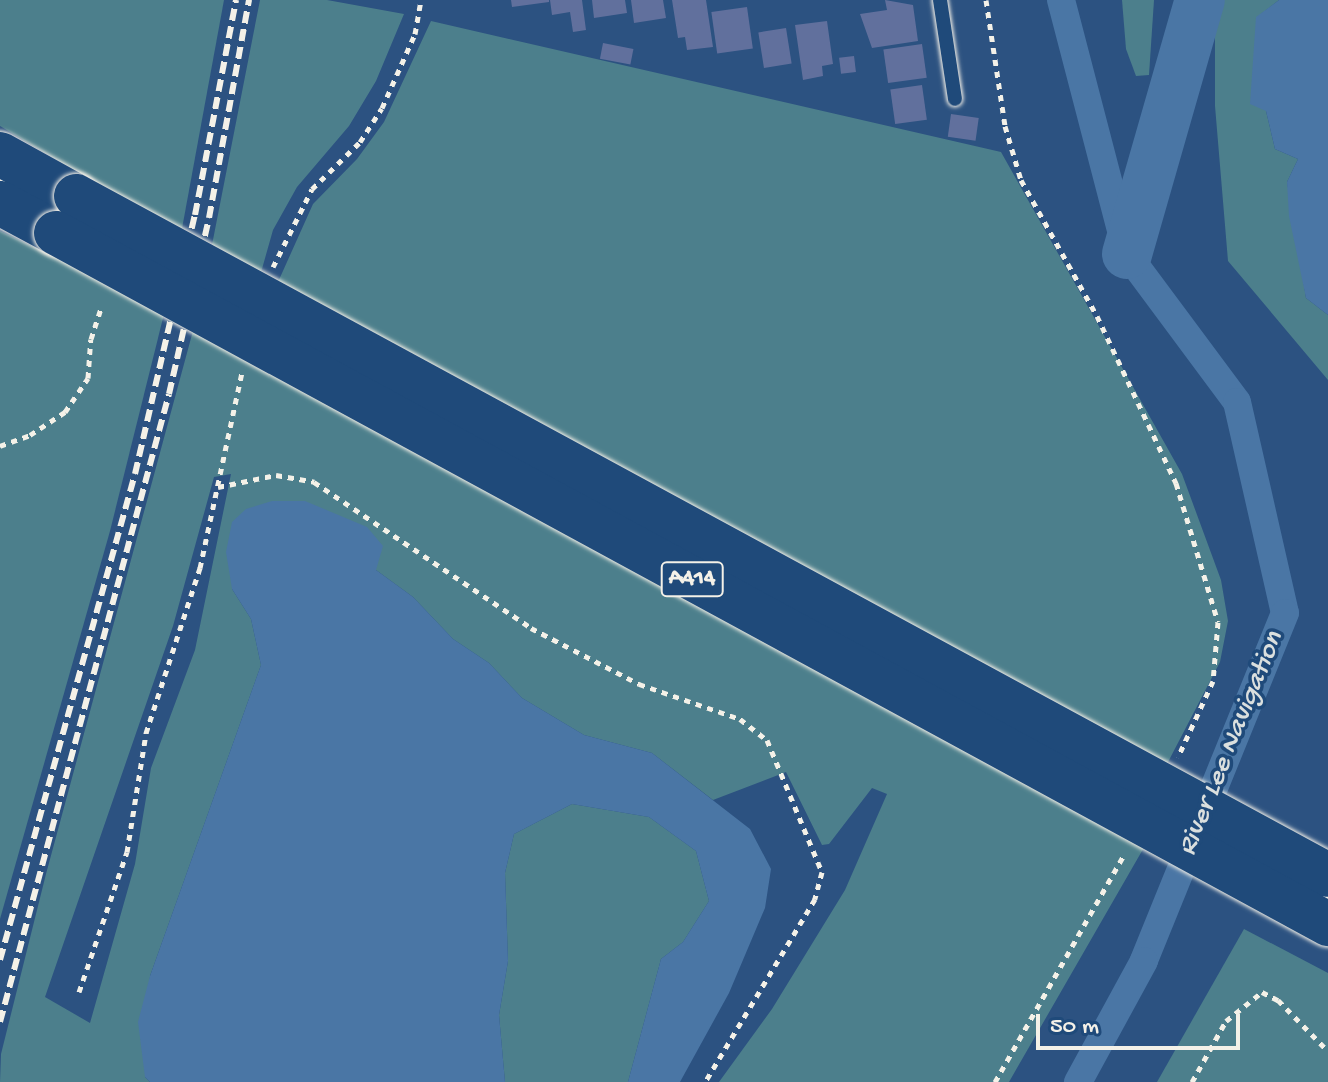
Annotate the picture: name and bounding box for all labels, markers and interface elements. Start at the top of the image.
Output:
road number: A414 [660,559,724,599]
water label: River Lee Navigation [1172,627,1292,861]
scale bar [1040,998,1244,1048]
text: 50 m [1050,1013,1099,1042]

